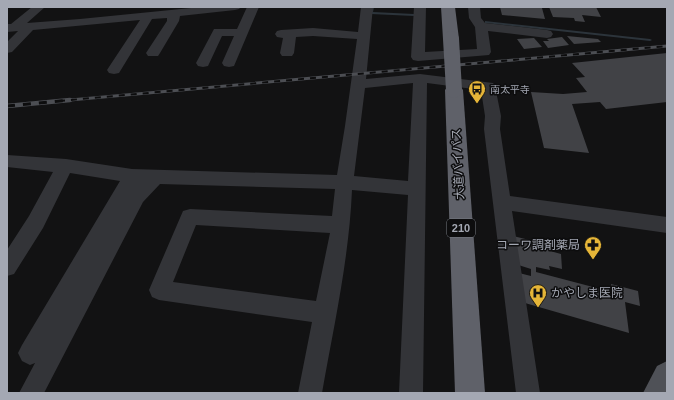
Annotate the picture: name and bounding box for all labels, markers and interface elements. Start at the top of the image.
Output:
bus stop icon: 南太平寺 [467,79,487,104]
place label: 南太平寺 [490,84,530,95]
street label: 大道バイパス [449,128,467,200]
road number: 210 [447,219,475,237]
pharmacy icon: コーワ調剤薬局 [583,235,603,260]
place label: コーワ調剤薬局 [496,238,580,252]
hospital icon: かやしま医院 [528,283,548,308]
place label: かやしま医院 [551,286,623,300]

